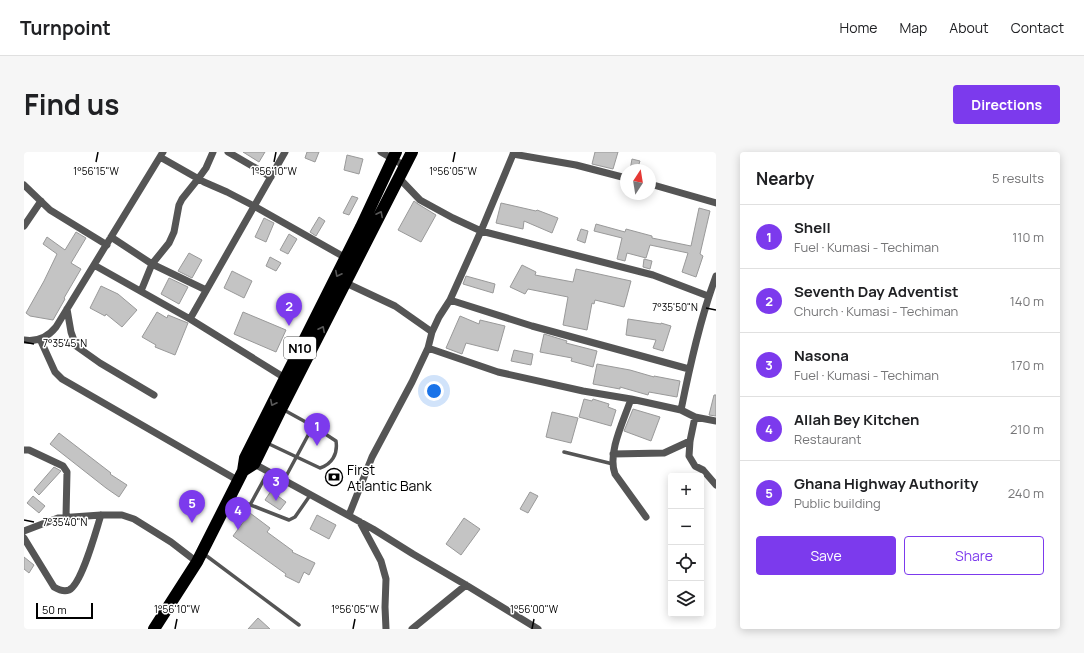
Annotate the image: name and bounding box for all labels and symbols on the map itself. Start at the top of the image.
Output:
text: 1°56'15"W [73,164,119,178]
text: 1°56'10"W [251,164,298,178]
text: 1°56'05"W [429,164,477,178]
north arrow [620,164,656,200]
one-way arrow [375,211,383,218]
one-way arrow [335,270,343,277]
pin: 2 [276,293,302,326]
text: 7°35'50"N [652,300,698,314]
one-way arrow [318,325,325,333]
text: 7°35'45"N [43,336,87,350]
road number: N10 [284,337,316,359]
your location [424,381,444,401]
one-way arrow [270,398,278,406]
pin: 1 [304,413,330,446]
place label: First Atlantic Bank [347,460,433,495]
bank icon: First Atlantic Bank [324,467,344,487]
pin: 3 [263,468,289,501]
pin: 5 [179,490,205,523]
pin: 4 [225,497,251,530]
text: 7°35'40"N [43,515,87,529]
scale bar [36,601,93,620]
text: 1°56'10"W [154,602,201,616]
text: 1°56'05"W [331,602,379,616]
text: 1°56'00"W [510,602,559,616]

